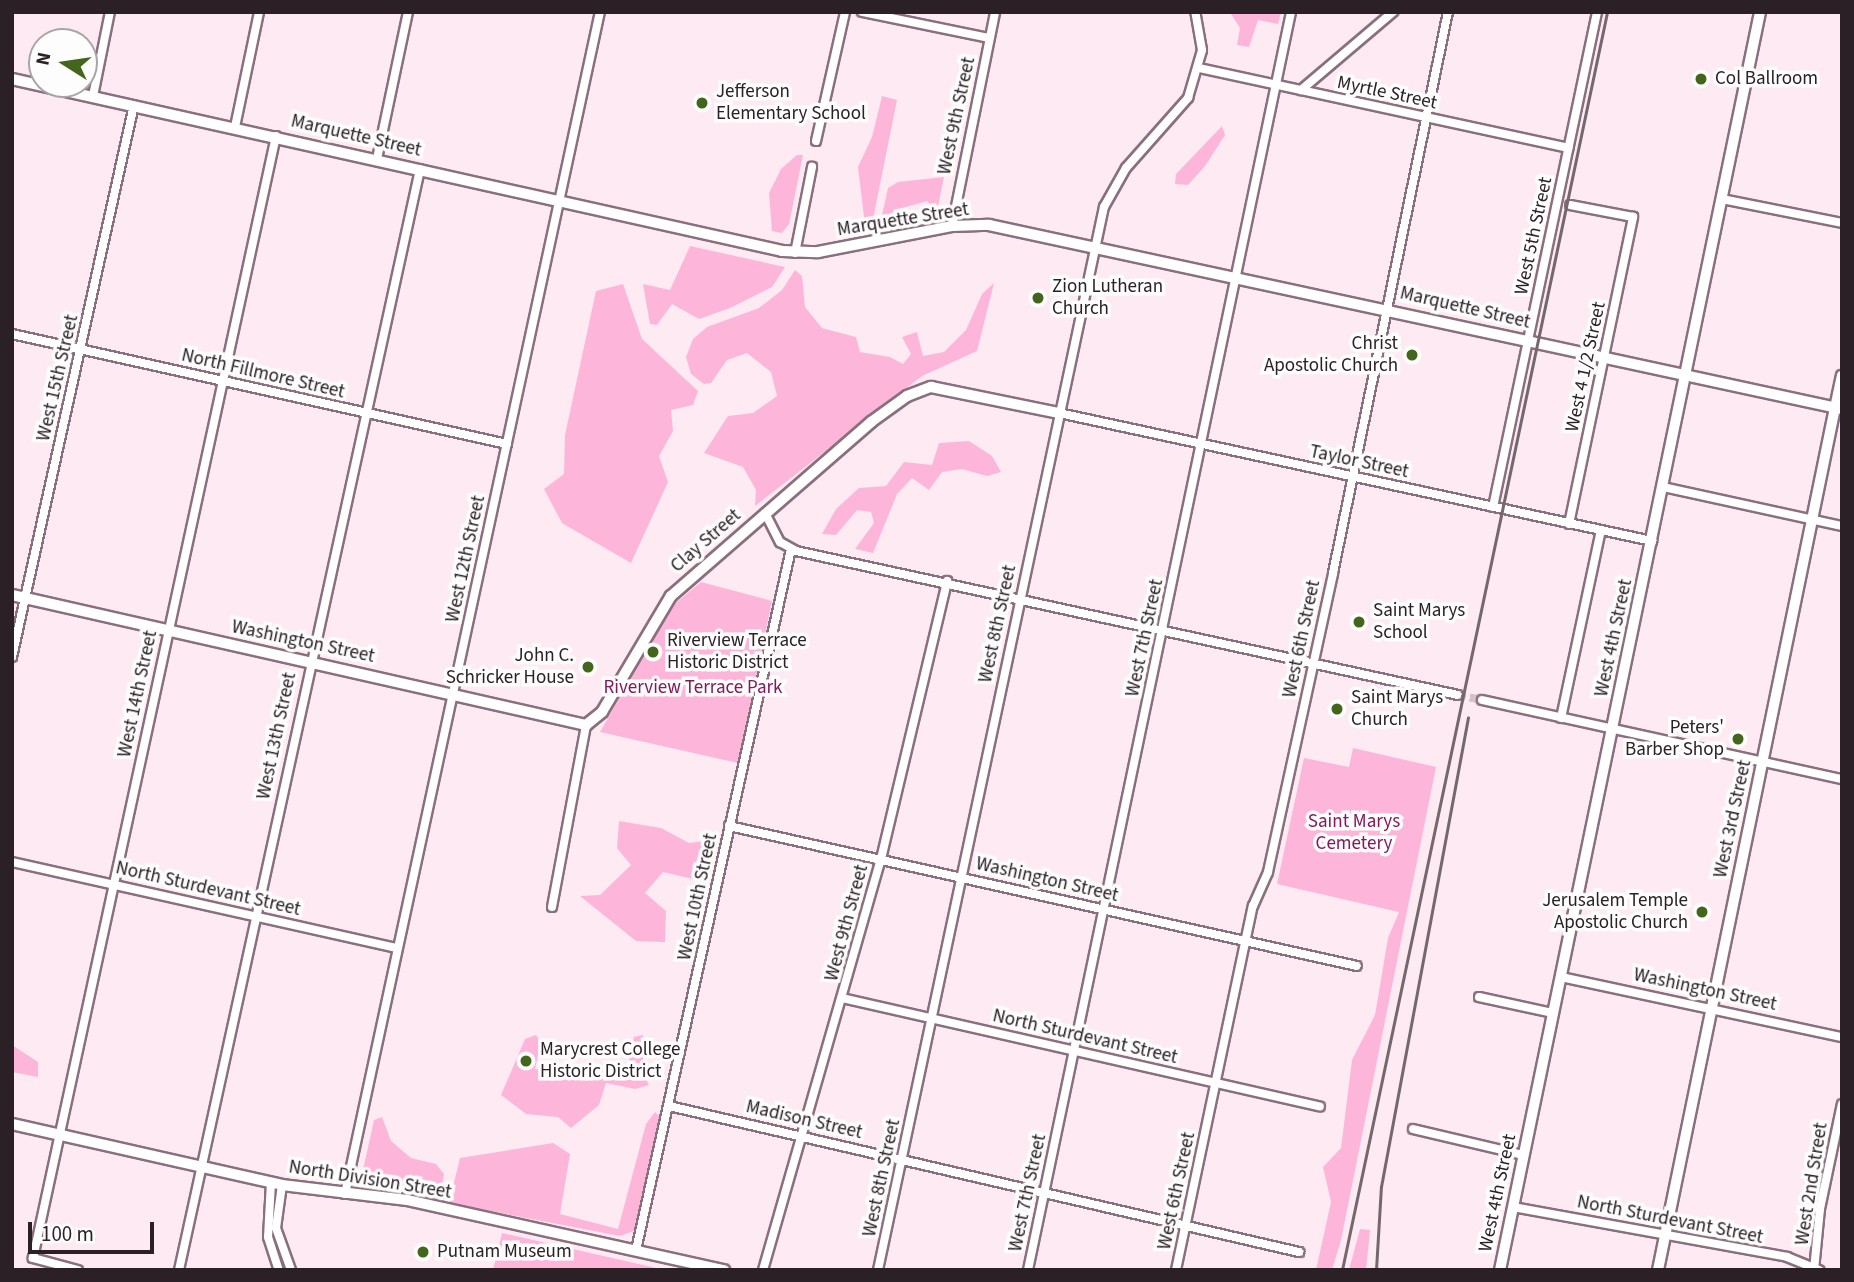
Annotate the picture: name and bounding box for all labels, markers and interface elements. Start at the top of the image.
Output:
north arrow [28,28,98,98]
text: N [29,50,58,68]
street label: West 9th Street [933,55,981,177]
place label: Col Ballroom [1715,68,1818,90]
street label: Myrtle Street [1335,71,1439,115]
marker: Col Ballroom [1693,71,1709,87]
place label: Jefferson Elementary School [716,81,866,125]
marker: Jefferson Elementary School [694,95,710,111]
street label: Marquette Street [289,110,423,162]
street label: West 5th Street [1510,175,1558,297]
street label: Marquette Street [836,198,970,242]
place label: Zion Lutheran Church [1052,276,1163,320]
street label: Marquette Street [1398,282,1532,334]
marker: Zion Lutheran Church [1030,290,1046,306]
street label: West 4 1/2 Street [1561,300,1611,434]
street label: West 15th Street [32,312,84,444]
place label: Christ Apostolic Church [1264,333,1398,377]
street label: North Fillmore Street [179,344,347,404]
marker: Christ Apostolic Church [1404,347,1420,363]
street label: Taylor Street [1308,440,1410,484]
street label: West 12th Street [441,493,491,625]
street label: Clay Street [666,504,746,578]
street label: West 8th Street [974,563,1022,685]
street label: West 7th Street [1121,577,1169,699]
street label: West 4th Street [1590,577,1638,699]
street label: West 6th Street [1278,578,1326,700]
place label: Saint Marys School [1373,600,1465,644]
marker: Saint Marys School [1351,614,1367,630]
street label: Washington Street [230,616,376,668]
street label: West 14th Street [113,628,163,760]
place label: Riverview Terrace Historic District [667,630,807,674]
marker: Riverview Terrace Historic District [645,644,661,660]
place label: John C. Schricker House [446,645,574,689]
marker: John C. Schricker House [580,659,596,675]
street label: West 13th Street [252,670,302,802]
park label: Riverview Terrace Park [604,677,782,699]
place label: Saint Marys Church [1351,687,1443,731]
marker: Saint Marys Church [1329,701,1345,717]
place label: Peters' Barber Shop [1625,717,1724,761]
marker: Peters' Barber Shop [1730,731,1746,747]
street label: West 3rd Street [1709,758,1757,880]
park label: Saint Marys Cemetery [1308,811,1400,855]
street label: West 10th Street [673,831,723,963]
street label: Washington Street [974,853,1120,907]
street label: North Sturdevant Street [113,857,303,921]
street label: West 9th Street [820,862,874,984]
place label: Jerusalem Temple Apostolic Church [1542,890,1688,934]
marker: Jerusalem Temple Apostolic Church [1694,904,1710,920]
street label: Washington Street [1632,964,1778,1016]
street label: North Sturdevant Street [990,1005,1180,1069]
place label: Marycrest College Historic District [540,1039,680,1083]
marker: Marycrest College Historic District [518,1053,534,1069]
street label: Madison Street [744,1096,864,1144]
street label: West 8th Street [858,1117,906,1239]
street label: West 2nd Street [1791,1121,1833,1247]
street label: West 6th Street [1153,1130,1201,1252]
street label: West 7th Street [1004,1132,1052,1254]
street label: West 4th Street [1474,1132,1522,1254]
street label: North Division Street [287,1156,453,1204]
street label: North Sturdevant Street [1575,1191,1765,1249]
scale bar [32,1208,158,1252]
text: 100 m [41,1219,94,1249]
place label: Putnam Museum [437,1241,572,1263]
marker: Putnam Museum [415,1244,431,1260]

